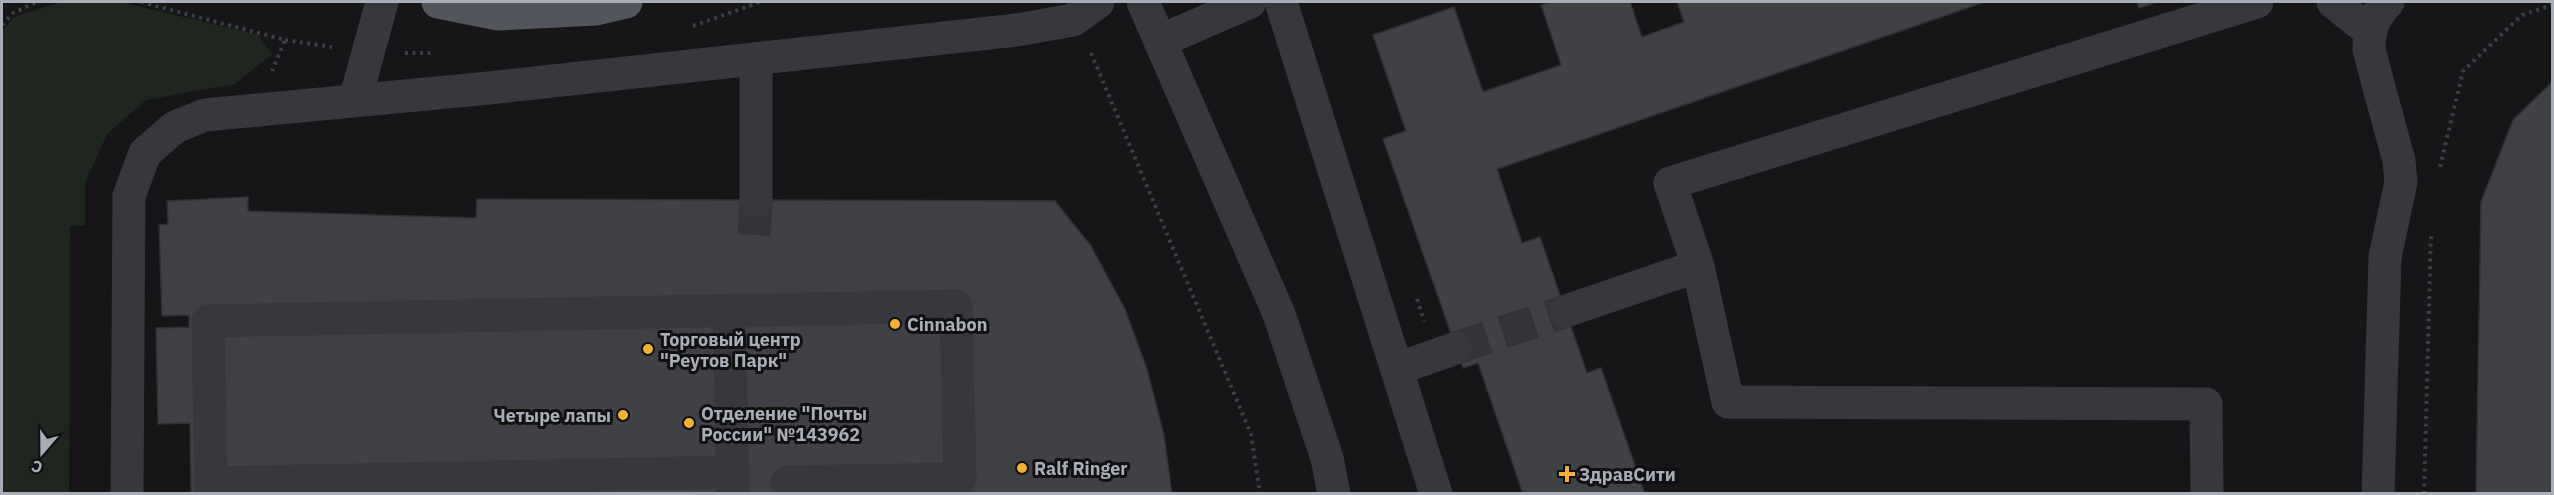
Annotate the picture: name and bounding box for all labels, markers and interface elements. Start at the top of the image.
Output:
place label: Cinnabon [907,313,987,336]
marker: Cinnabon [888,317,902,331]
place label: Торговый центр "Реутов Парк" [660,328,801,372]
marker: Торговый центр "Реутов Парк" [641,342,655,356]
place label: Отделение "Почты России" №143962 [701,402,867,446]
place label: Четыре лапы [493,404,611,427]
marker: Четыре лапы [616,408,630,422]
marker: Отделение "Почты России" №143962 [682,416,696,430]
north arrow [12,423,72,483]
text: С [29,456,45,478]
place label: Ralf Ringer [1034,457,1128,480]
marker: Ralf Ringer [1015,461,1029,475]
place label: ЗдравСити [1579,463,1676,486]
marker: ЗдравСити [1560,467,1574,481]

